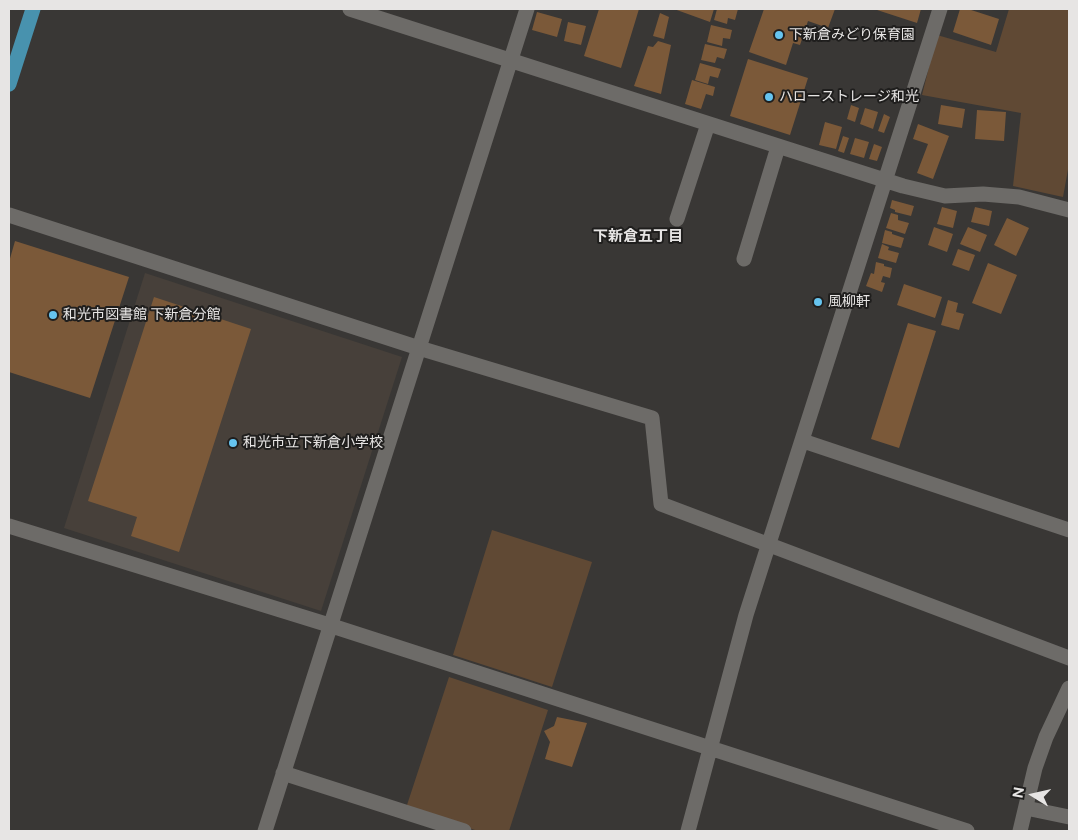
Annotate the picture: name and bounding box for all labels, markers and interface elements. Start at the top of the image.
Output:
place label: 下新倉みどり保育園 [789,27,915,43]
marker: 下新倉みどり保育園 [773,29,785,41]
place label: ハローストレージ和光 [779,89,919,105]
marker: ハローストレージ和光 [763,91,775,103]
district label: 下新倉五丁目 [593,227,683,245]
place label: 風柳軒 [828,294,870,310]
marker: 風柳軒 [812,296,824,308]
place label: 和光市図書館 下新倉分館 [63,307,220,323]
marker: 和光市図書館 下新倉分館 [47,309,59,321]
place label: 和光市立下新倉小学校 [243,435,383,451]
marker: 和光市立下新倉小学校 [227,437,239,449]
north arrow [1008,770,1058,820]
text: N [1009,786,1027,799]

